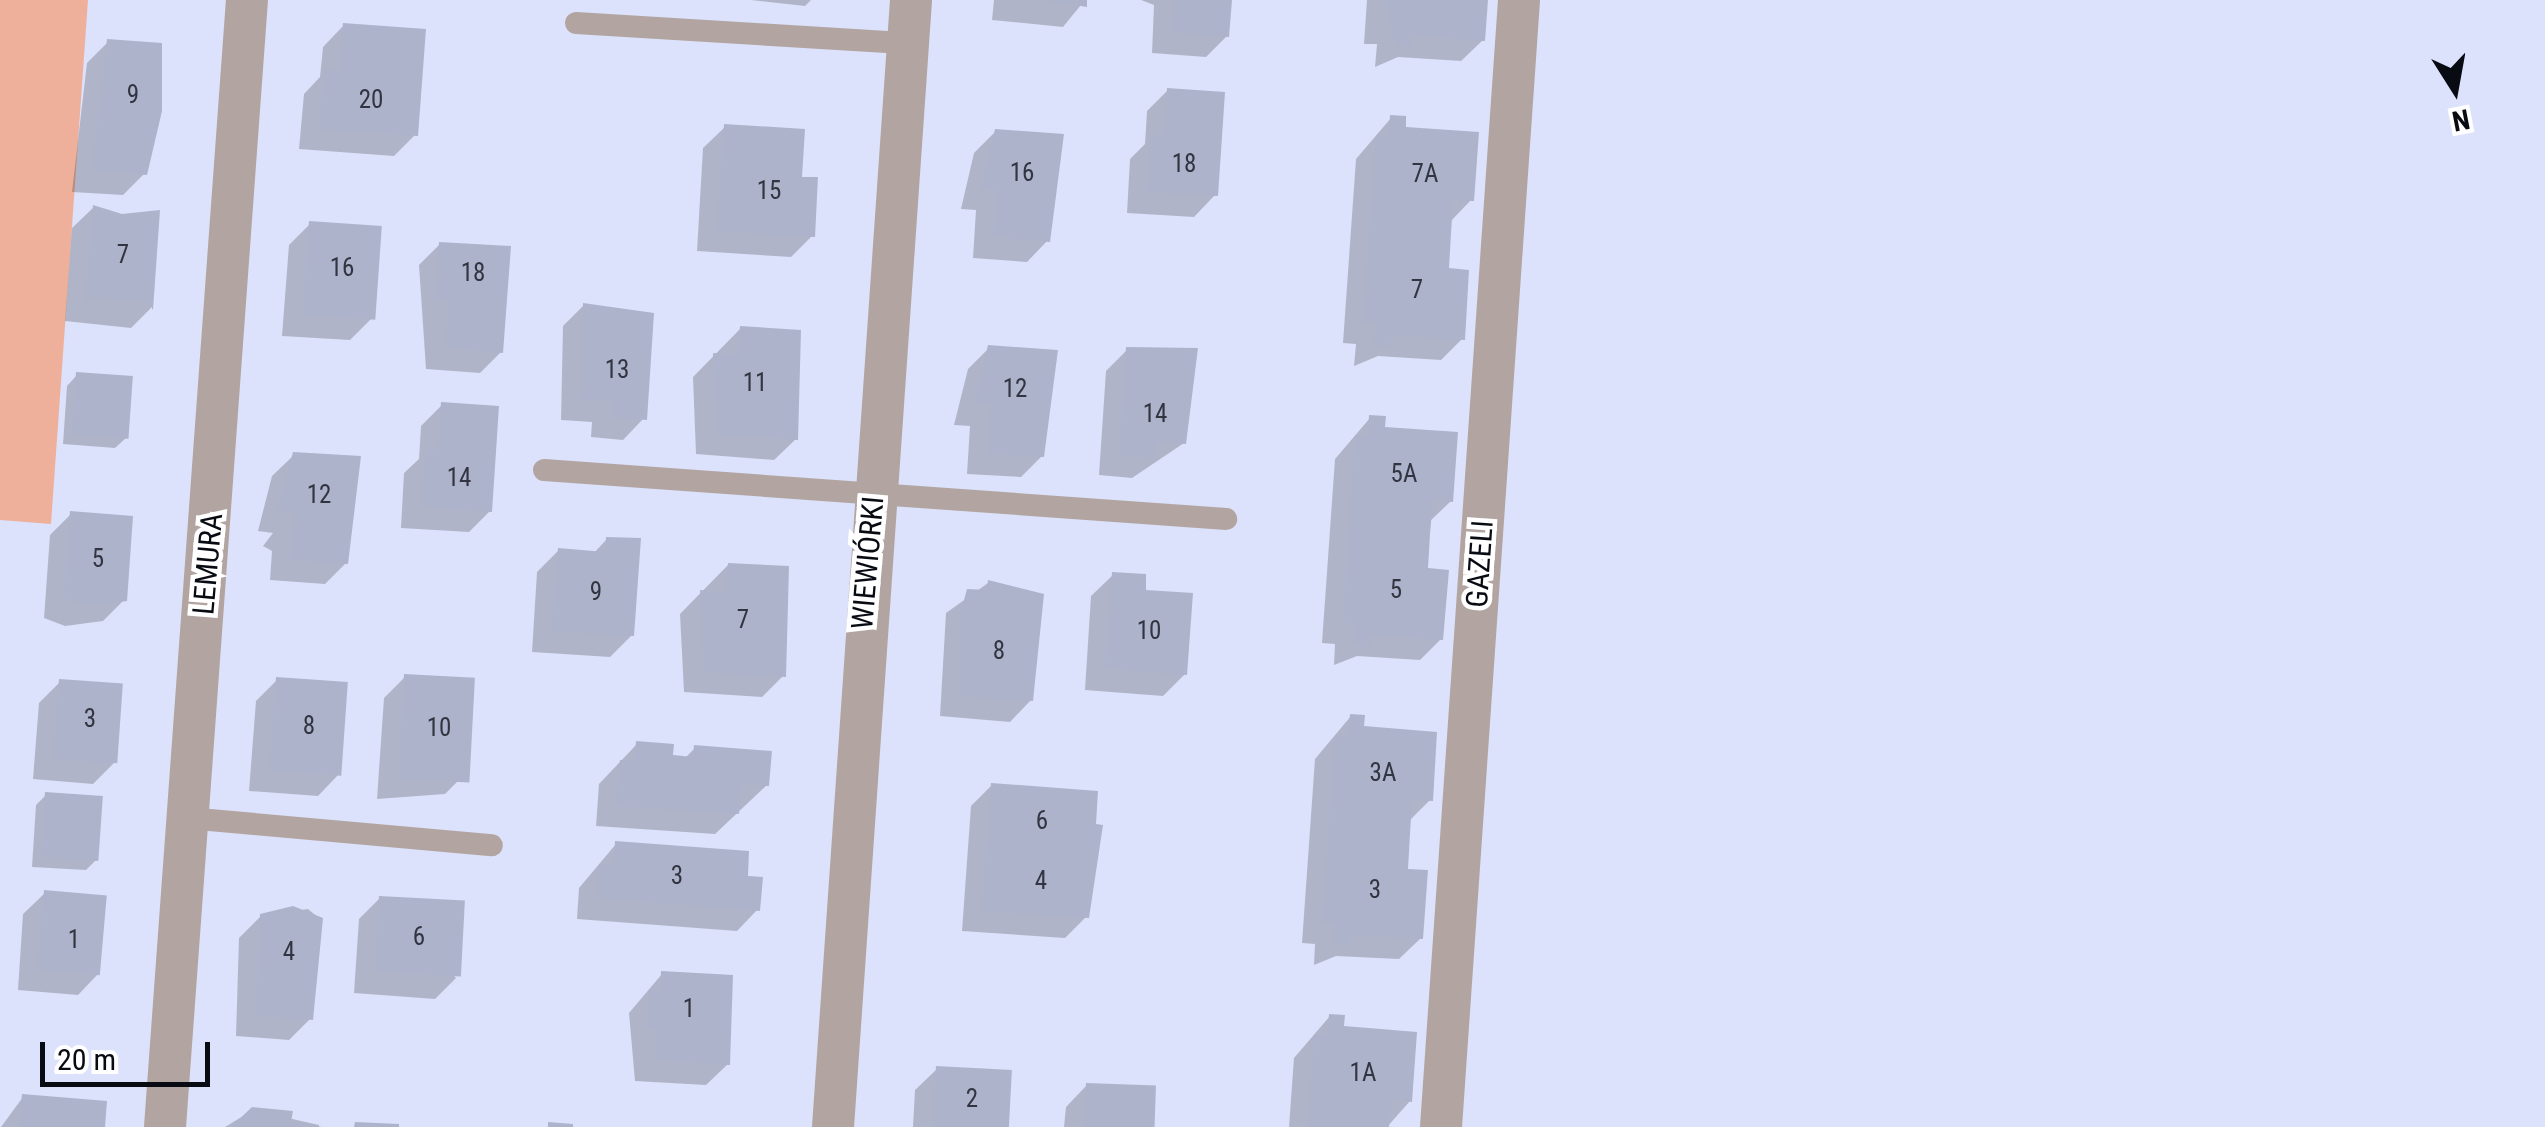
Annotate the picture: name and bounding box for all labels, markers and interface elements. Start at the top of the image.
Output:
north arrow [2405,40,2505,140]
house number: 9 [127,80,139,110]
house number: 20 [359,85,383,115]
text: N [2449,102,2472,138]
house number: 18 [1172,149,1196,179]
house number: 16 [1010,158,1034,188]
house number: 7A [1412,159,1438,189]
house number: 15 [757,176,781,206]
house number: 7 [117,240,129,270]
house number: 16 [330,253,354,283]
house number: 18 [461,258,485,288]
house number: 7 [1411,275,1423,305]
house number: 13 [605,355,629,385]
house number: 11 [743,368,767,398]
house number: 12 [1003,374,1027,404]
house number: 14 [1143,399,1167,429]
house number: 5A [1391,459,1417,489]
house number: 14 [447,463,471,493]
house number: 12 [307,480,331,510]
street label: WIEWIÓRKI [844,495,892,631]
street label: LEMURA [186,512,230,616]
street label: GAZELI [1459,519,1501,609]
house number: 5 [92,544,104,574]
house number: 5 [1390,575,1402,605]
house number: 9 [590,577,602,607]
house number: 7 [737,605,749,635]
house number: 10 [1137,616,1161,646]
house number: 8 [993,636,1005,666]
house number: 3 [84,704,96,734]
house number: 8 [303,711,315,741]
house number: 10 [427,713,451,743]
house number: 3A [1370,758,1396,788]
house number: 6 [1036,806,1048,836]
house number: 3 [671,861,683,891]
house number: 4 [1035,866,1047,896]
house number: 3 [1369,875,1381,905]
house number: 6 [413,922,425,952]
house number: 1 [68,925,80,955]
house number: 4 [283,937,295,967]
house number: 1 [683,994,695,1024]
scale bar [45,1022,215,1084]
text: 20 m [57,1042,116,1077]
house number: 1A [1350,1058,1376,1088]
house number: 2 [966,1084,978,1114]

